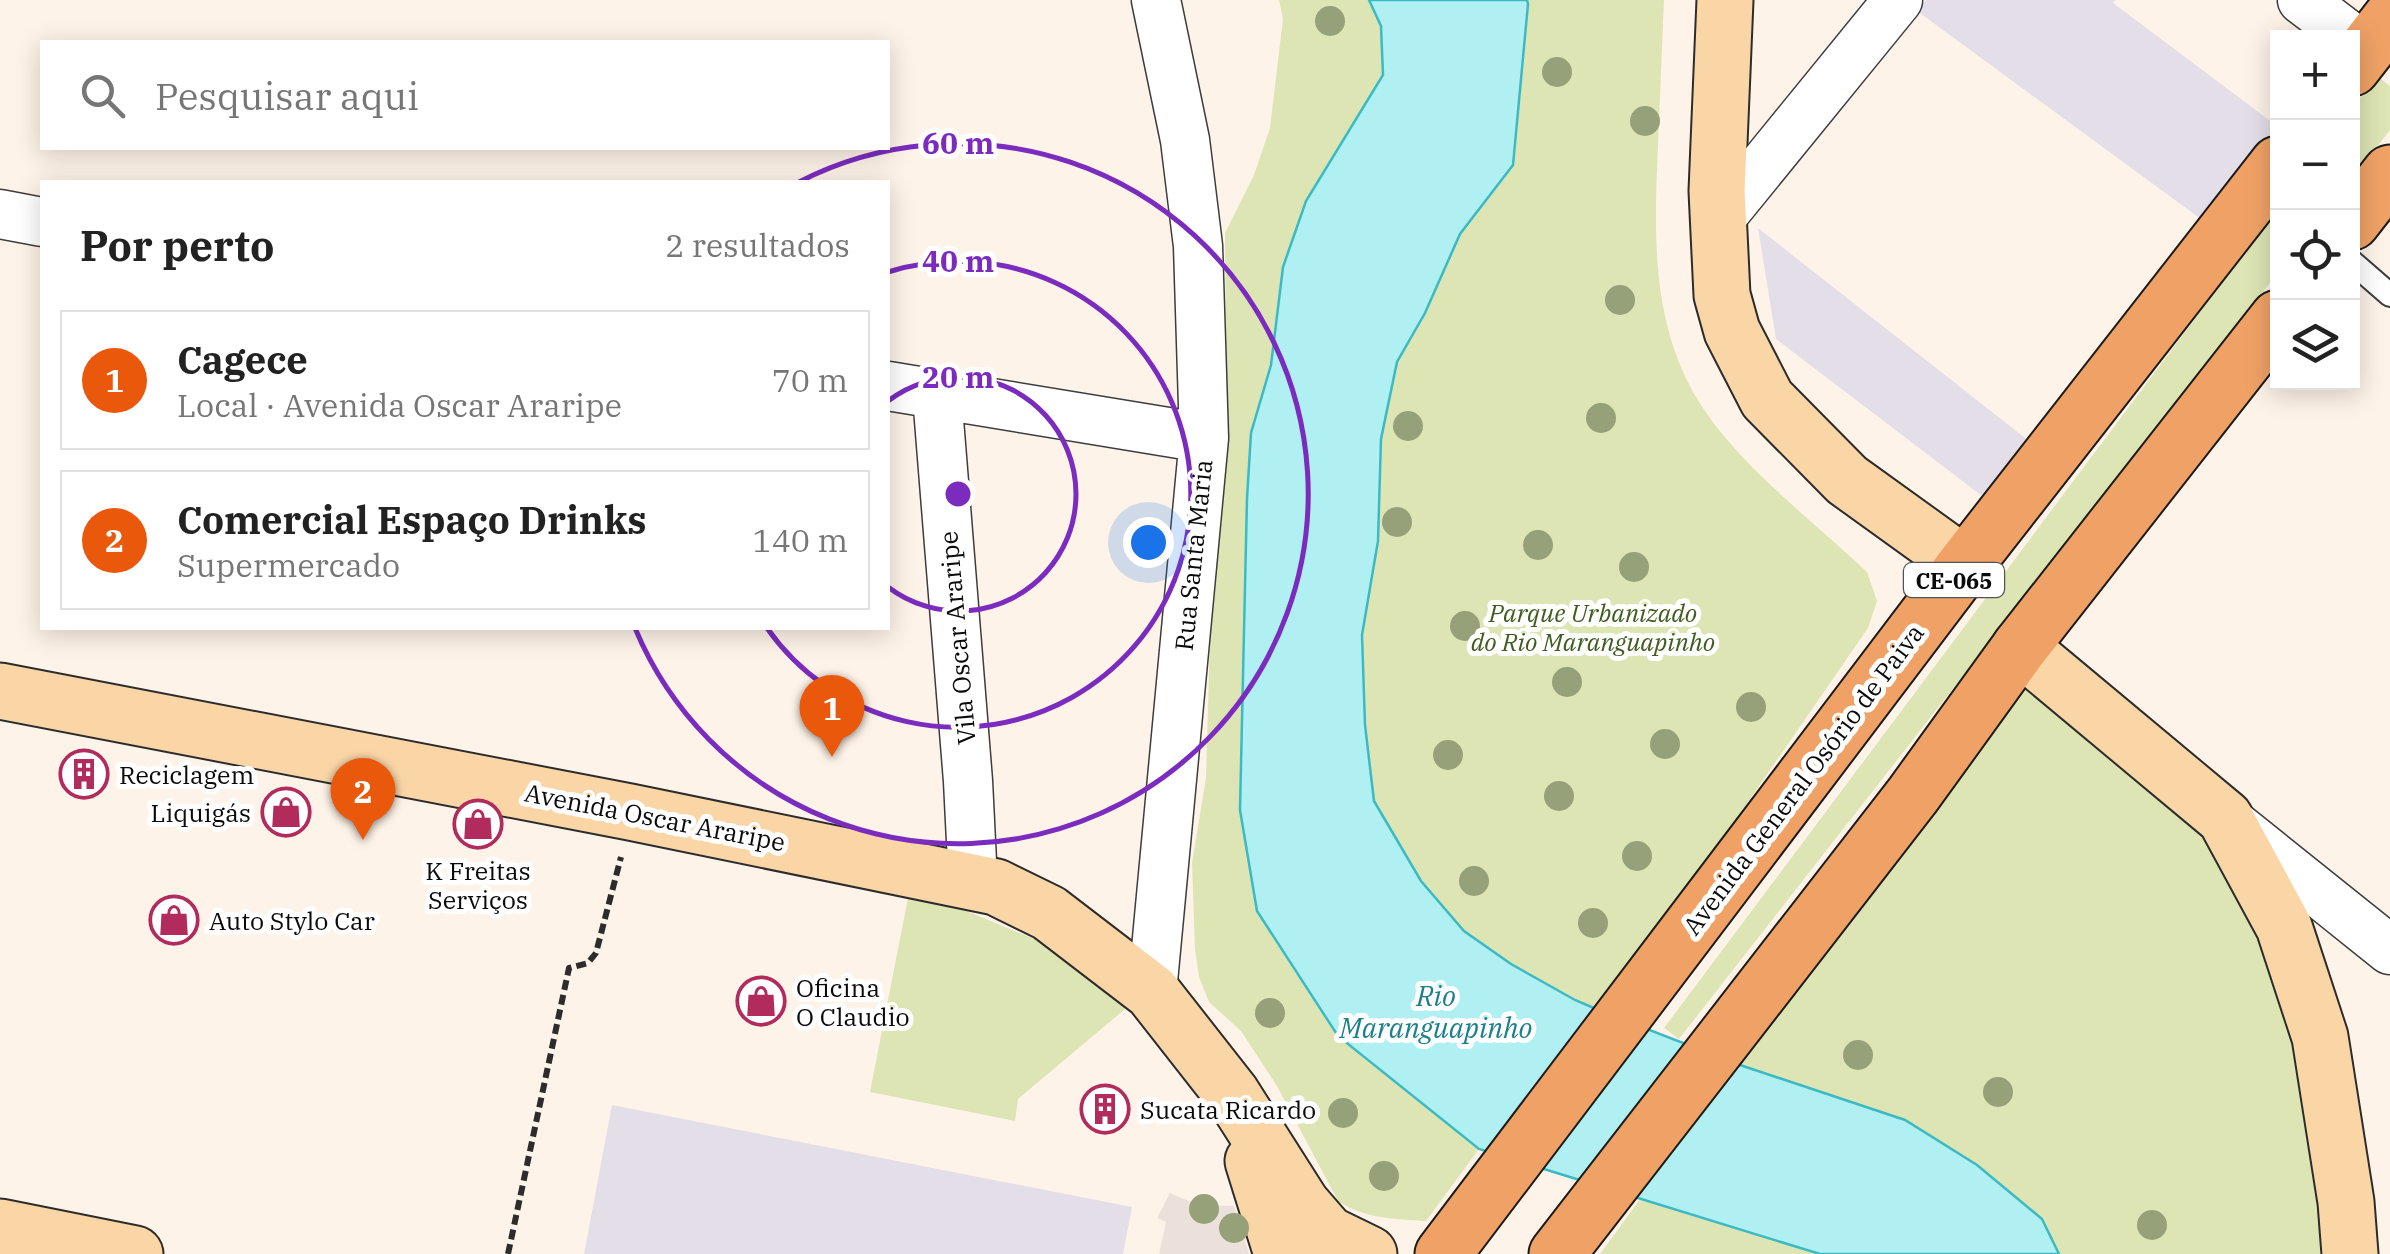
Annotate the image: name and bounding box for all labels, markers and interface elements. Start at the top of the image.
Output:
map controls [2270,30,2360,390]
button: + [2270,30,2360,120]
search box [40,40,890,150]
icon: search [75,68,130,123]
text: Pesquisar aqui [155,71,419,120]
button: − [2270,120,2360,210]
text: 60 m [922,123,994,162]
button: locate [2270,210,2360,300]
text: Por perto [80,218,274,273]
text: 2 resultados [665,224,850,266]
text: 40 m [922,241,994,280]
button: layers [2270,300,2360,390]
text: Cagece [177,335,308,384]
text: 20 m [922,357,994,396]
text: 1 [105,359,124,401]
text: 70 m [772,359,848,401]
text: Local · Avenida Oscar Araripe [177,384,622,426]
street label: Rua Santa Maria [1167,458,1219,652]
centre of rings [940,476,976,512]
text: Comercial Espaço Drinks [177,495,647,544]
your location [1123,517,1174,568]
text: 2 [105,519,124,561]
text: 140 m [752,519,848,561]
street label: Vila Oscar Araripe [931,530,983,746]
text: Supermercado [177,544,400,586]
road number: CE-065 [1904,563,2004,597]
park label: Parque Urbanizado do Rio Maranguapinho [1471,596,1715,658]
street label: Avenida General Osório de Paiva [1675,617,1931,941]
pin: 1 [800,674,864,757]
building icon: Reciclagem [58,748,110,800]
place label: Reciclagem [119,758,254,791]
pin: 2 [330,758,396,840]
street label: Avenida Oscar Araripe [522,776,788,858]
shop icon: Liquigás [260,786,312,838]
place label: Liquigás [151,796,251,829]
shop icon: K Freitas Serviços [452,798,504,850]
place label: K Freitas Serviços [425,854,531,916]
shop icon: Auto Stylo Car [148,894,200,946]
place label: Auto Stylo Car [209,904,375,937]
place label: Oficina O Claudio [796,971,910,1033]
shop icon: Oficina O Claudio [735,975,787,1027]
water label: Rio Maranguapinho [1338,977,1533,1046]
building icon: Sucata Ricardo [1079,1083,1131,1135]
place label: Sucata Ricardo [1140,1093,1316,1126]

